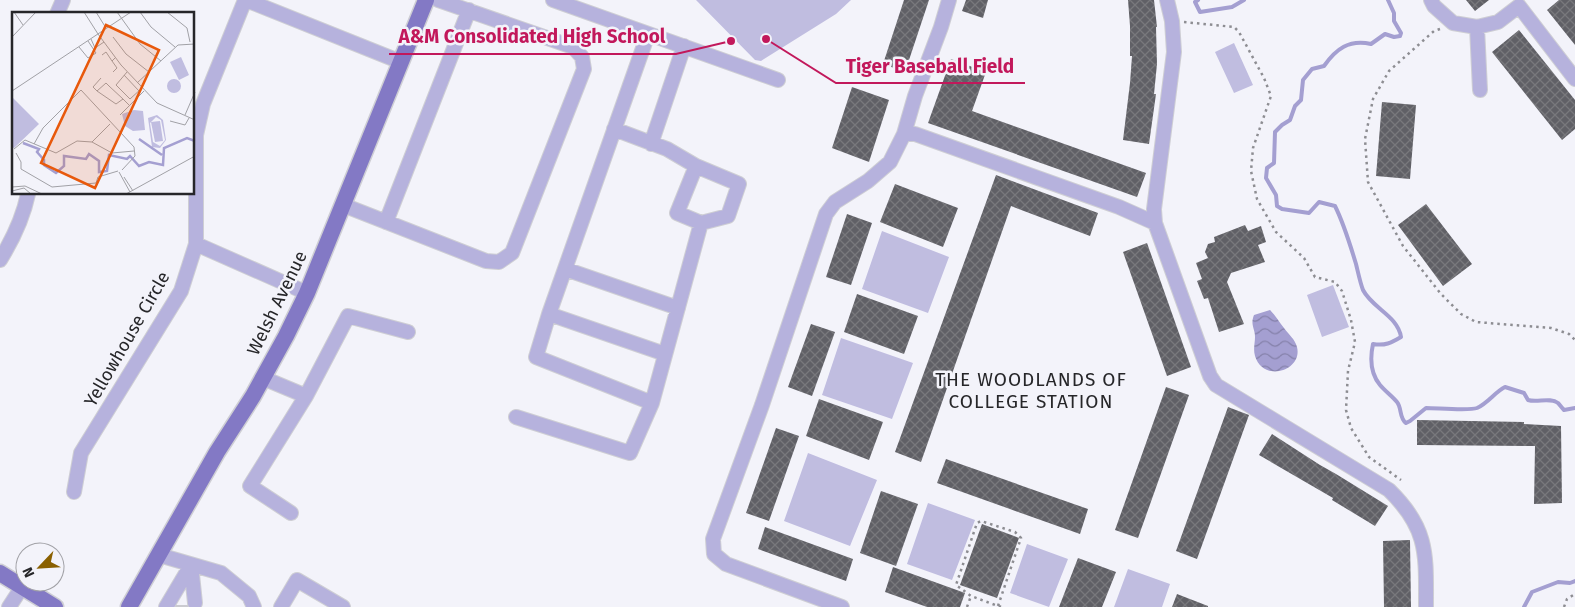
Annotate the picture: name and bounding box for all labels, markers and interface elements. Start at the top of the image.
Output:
inset map [12,12,195,195]
callout: A&M Consolidated High School [389,20,676,54]
text: A&M Consolidated High School [398,25,666,48]
callout: Tiger Baseball Field [836,49,1025,83]
text: Tiger Baseball Field [846,55,1014,78]
street label: Welsh Avenue [242,247,312,359]
street label: Yellowhouse Circle [79,268,175,410]
district label: THE WOODLANDS OF COLLEGE STATION [935,368,1127,413]
north arrow [15,542,65,592]
text: N [19,564,38,580]

